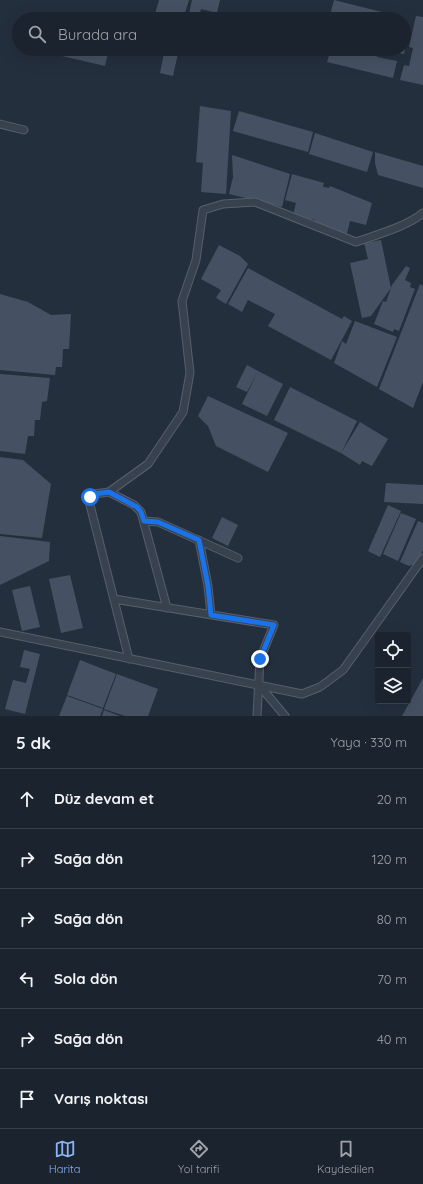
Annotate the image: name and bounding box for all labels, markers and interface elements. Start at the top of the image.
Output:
search box [12,12,411,56]
icon: search [26,23,48,45]
text: Burada ara [58,25,137,44]
route start [81,488,99,506]
map controls [375,632,411,704]
button: locate [375,632,411,668]
route end [251,650,269,668]
button: layers [375,668,411,704]
text: 5 dk [16,732,51,753]
text: Yaya · 330 m [331,734,407,750]
icon: ahead [16,788,38,810]
text: Düz devam et [54,789,154,808]
text: 20 m [377,791,407,807]
icon: right [16,848,38,870]
text: Sağa dön [54,849,123,868]
text: 120 m [372,851,407,867]
icon: right [16,908,38,930]
text: Sağa dön [54,909,123,928]
text: 80 m [377,911,407,927]
icon: left [16,968,38,990]
text: Sola dön [54,969,118,988]
text: 70 m [377,971,407,987]
icon: right [16,1028,38,1050]
text: Sağa dön [54,1029,123,1048]
text: 40 m [377,1031,407,1047]
icon: arrive [16,1088,38,1110]
text: Varış noktası [54,1089,148,1108]
tab: Harita [49,1138,80,1176]
tab: Yol tarifi [178,1138,219,1176]
tab: Kaydedilen [317,1138,374,1176]

